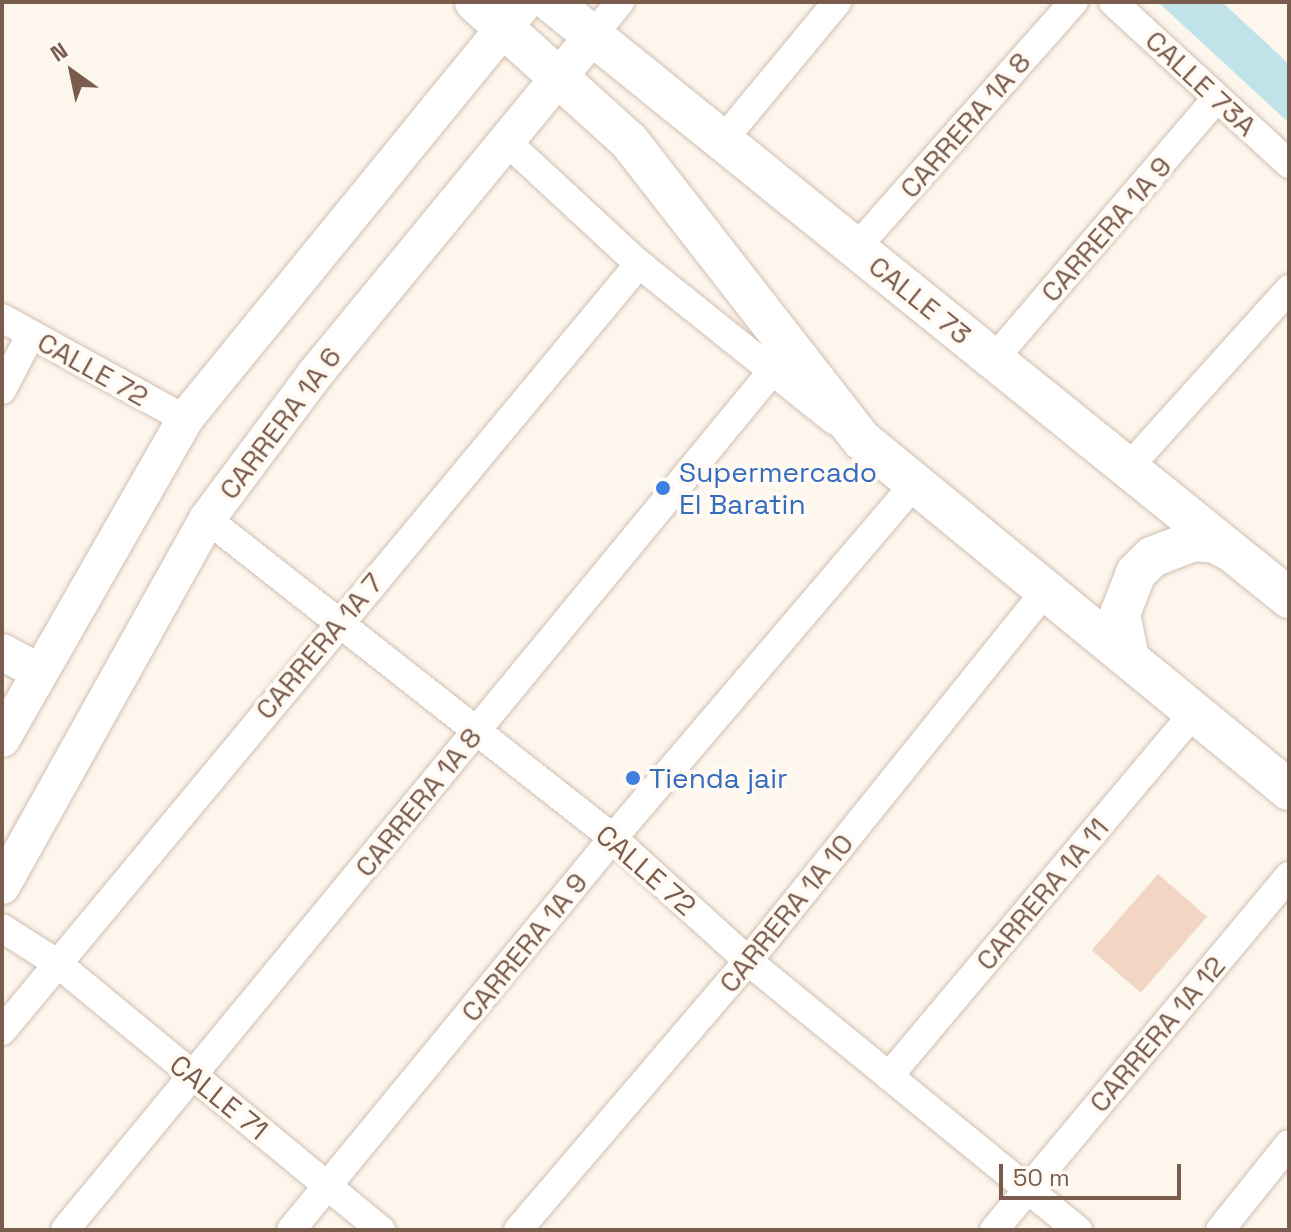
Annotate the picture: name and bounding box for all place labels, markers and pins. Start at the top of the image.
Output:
place label: Supermercado El Baratin [679,455,877,521]
marker: Supermercado El Baratin [654,479,672,497]
place label: Tienda jair [649,761,788,795]
marker: Tienda jair [624,769,642,787]

